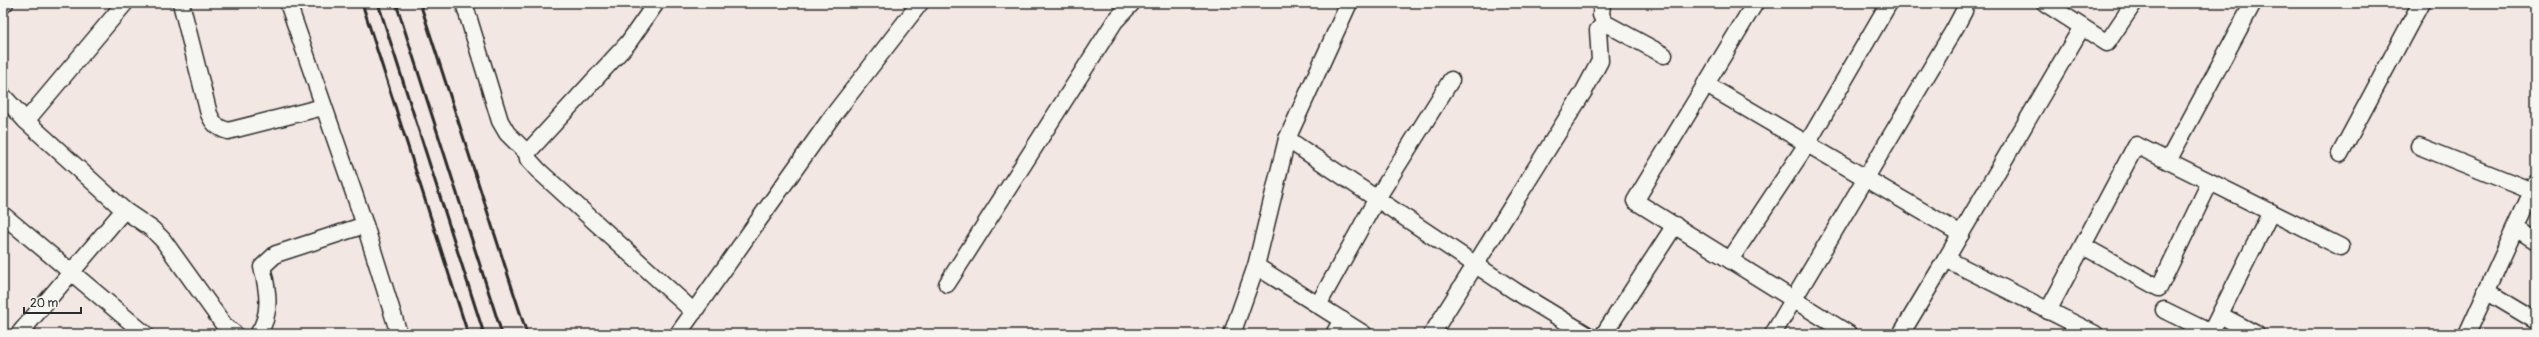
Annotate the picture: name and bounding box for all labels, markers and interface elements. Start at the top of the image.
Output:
scale bar [24,289,81,315]
text: 20 m [30,296,59,311]

